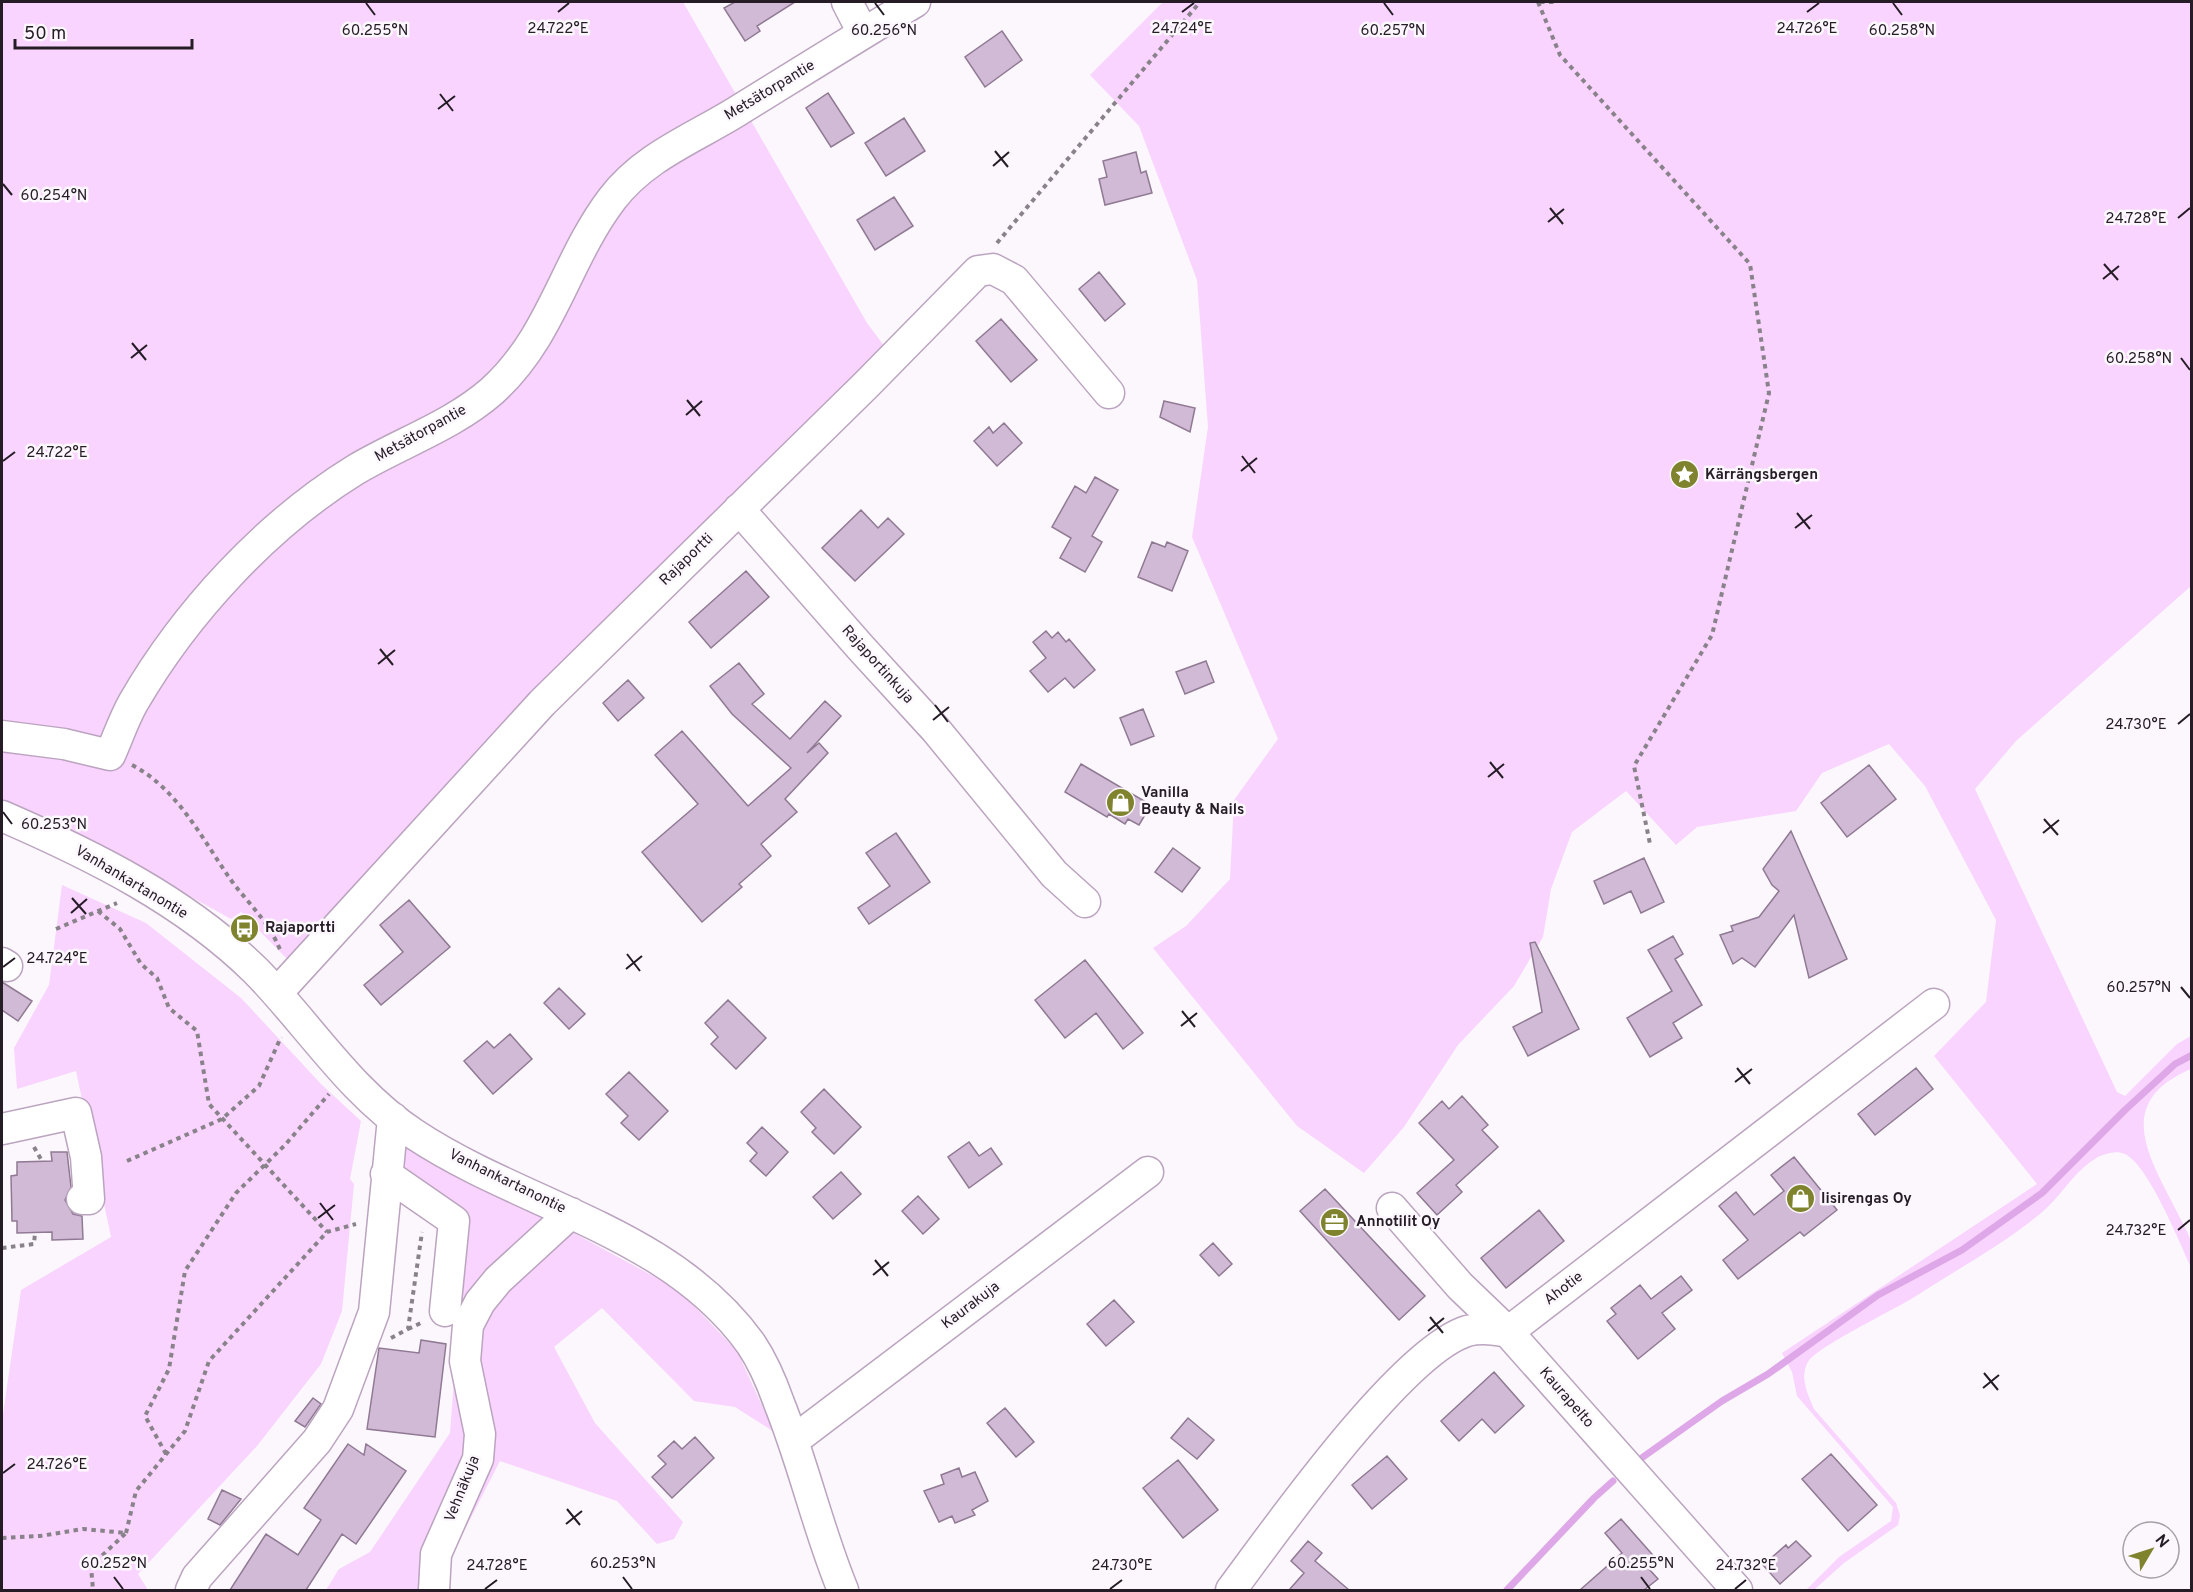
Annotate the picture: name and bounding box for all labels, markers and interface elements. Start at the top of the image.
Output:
scale bar [15,12,192,50]
text: 24.722°E [527,20,589,39]
text: 24.724°E [1151,20,1213,39]
text: 24.726°E [1776,20,1838,39]
text: 60.255°N [342,22,408,41]
text: 60.256°N [851,22,917,41]
text: 60.257°N [1361,22,1425,41]
text: 60.258°N [1869,22,1935,41]
text: 50 m [24,23,66,46]
street label: Metsätorpantie [721,57,819,125]
text: 60.254°N [21,187,87,206]
text: 24.728°E [2105,210,2167,229]
text: 60.258°N [2106,350,2172,369]
street label: Metsätorpantie [372,401,470,467]
text: 24.722°E [26,444,88,463]
place icon: Kärrängsbergen [1668,459,1700,491]
place label: Kärrängsbergen [1705,466,1818,485]
street label: Rajaportti [656,530,718,590]
street label: Rajaportinkuja [837,622,917,708]
text: 24.730°E [2105,716,2167,735]
place label: Vanilla Beauty & Nails [1141,784,1244,820]
shop icon: Vanilla Beauty & Nails [1104,786,1136,818]
text: 60.253°N [21,816,87,835]
street label: Vanhankartanontie [71,842,191,924]
bus stop icon: Rajaportti [228,912,260,944]
place label: Rajaportti [265,919,335,938]
text: 24.724°E [26,950,88,969]
text: 60.257°N [2107,979,2171,998]
street label: Vanhankartanontie [445,1145,569,1219]
shop icon: Iisirengas Oy [1784,1183,1816,1215]
place label: Iisirengas Oy [1821,1190,1912,1209]
office icon: Annotilit Oy [1319,1206,1351,1238]
place label: Annotilit Oy [1356,1213,1441,1232]
text: 24.732°E [2106,1222,2166,1241]
street label: Ahotie [1541,1268,1587,1310]
street label: Kaurakuja [938,1278,1004,1334]
street label: Kaurapelto [1534,1364,1598,1432]
street label: Vehnäkuja [441,1453,485,1525]
text: 24.726°E [26,1456,88,1475]
north arrow [2121,1520,2181,1580]
text: N [2150,1531,2172,1553]
text: 60.252°N [81,1555,147,1574]
text: 60.253°N [590,1555,656,1574]
text: 60.255°N [1608,1555,1674,1574]
text: 24.728°E [466,1557,528,1576]
text: 24.730°E [1091,1557,1153,1576]
text: 24.732°E [1716,1557,1776,1576]

